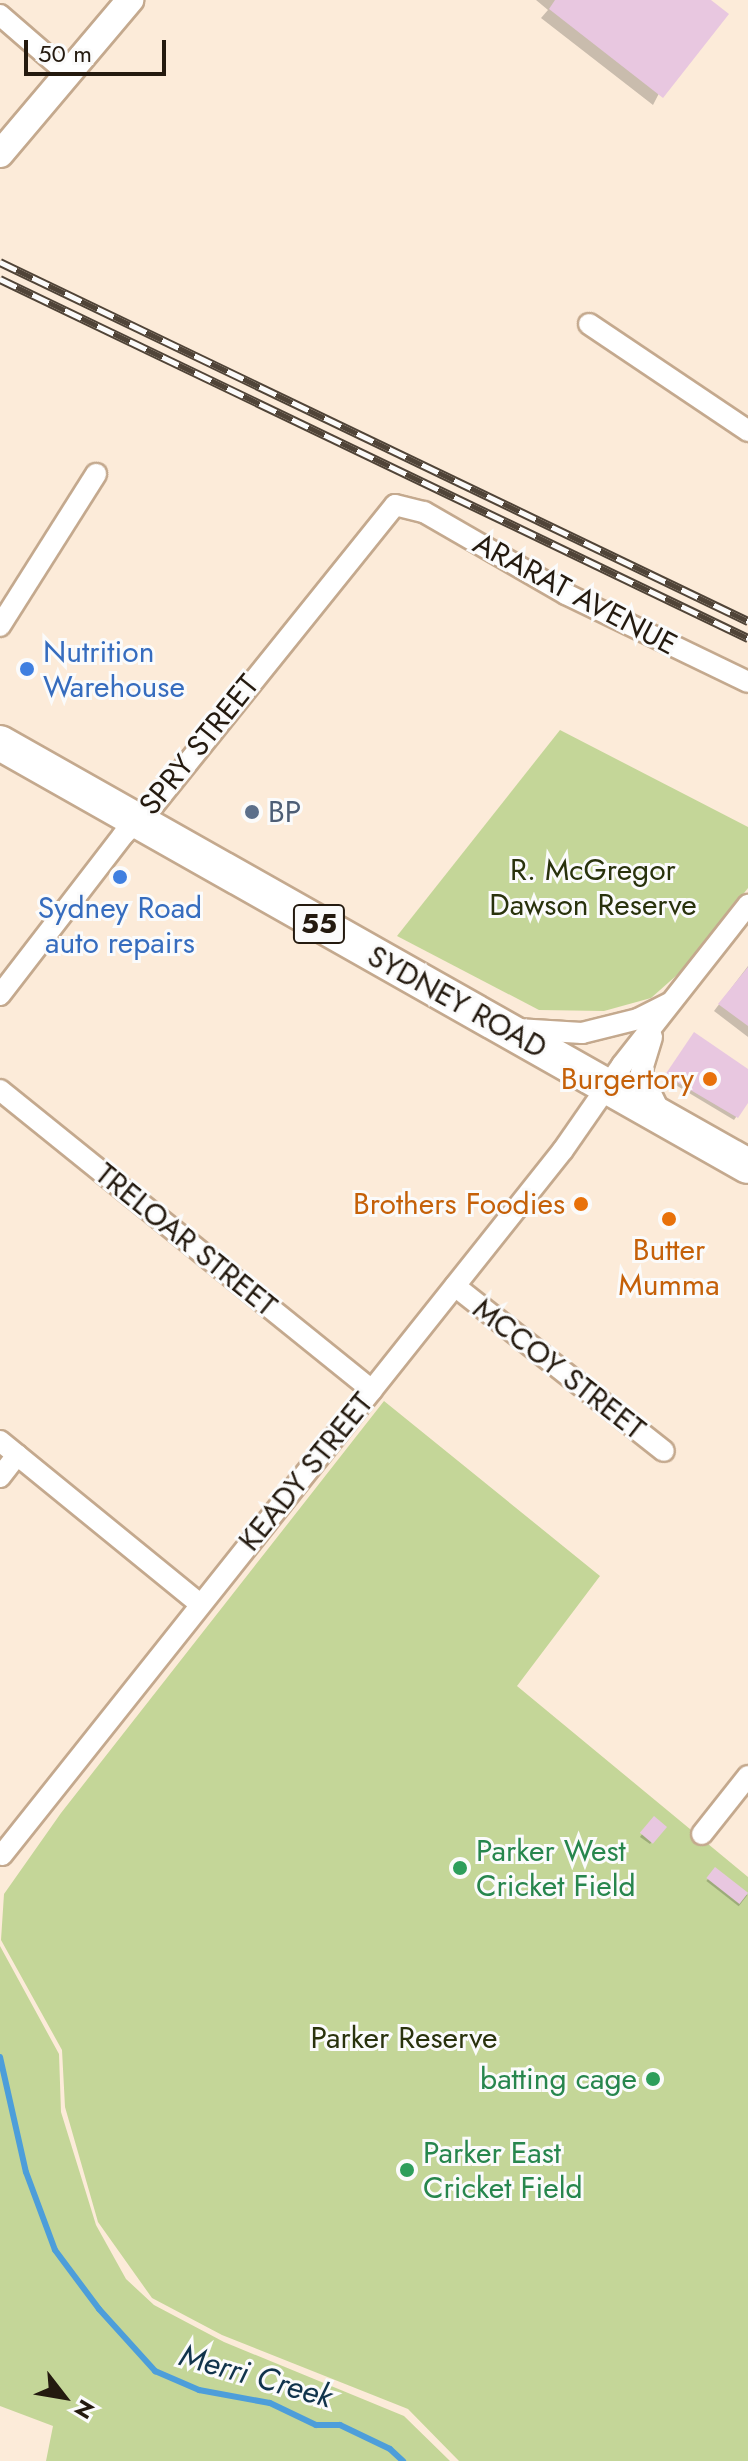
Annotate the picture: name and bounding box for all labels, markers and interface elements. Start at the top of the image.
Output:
scale bar [28,24,170,74]
text: 50 m [38,36,92,71]
street label: ARARAT AVENUE [467,525,683,663]
place label: Nutrition Warehouse [43,634,185,704]
marker: Nutrition Warehouse [18,660,36,678]
street label: SPRY STREET [132,668,266,822]
place label: BP [268,794,301,830]
marker: BP [243,803,261,821]
park label: R. McGregor Dawson Reserve [489,852,697,922]
marker: Sydney Road auto repairs [111,868,129,886]
place label: Sydney Road auto repairs [38,890,202,960]
road number: 55 [291,900,347,948]
street label: SYDNEY ROAD [361,938,553,1066]
place label: Burgertory [561,1061,694,1097]
marker: Burgertory [701,1070,719,1088]
street label: TRELOAR STREET [88,1156,284,1324]
place label: Brothers Foodies [353,1186,565,1222]
marker: Brothers Foodies [572,1195,590,1213]
marker: Butter Mumma [660,1210,678,1228]
place label: Butter Mumma [618,1232,720,1302]
street label: MCCOY STREET [466,1291,652,1447]
street label: KEADY STREET [231,1386,381,1558]
place label: Parker West Cricket Field [476,1833,636,1904]
marker: Parker West Cricket Field [451,1859,469,1877]
park label: Parker Reserve [311,2020,497,2056]
place label: batting cage [480,2061,637,2097]
marker: batting cage [644,2070,662,2088]
place label: Parker East Cricket Field [423,2135,583,2206]
marker: Parker East Cricket Field [398,2161,416,2179]
water label: Merri Creek [175,2336,337,2416]
north arrow [24,2357,104,2437]
text: N [66,2394,103,2425]

